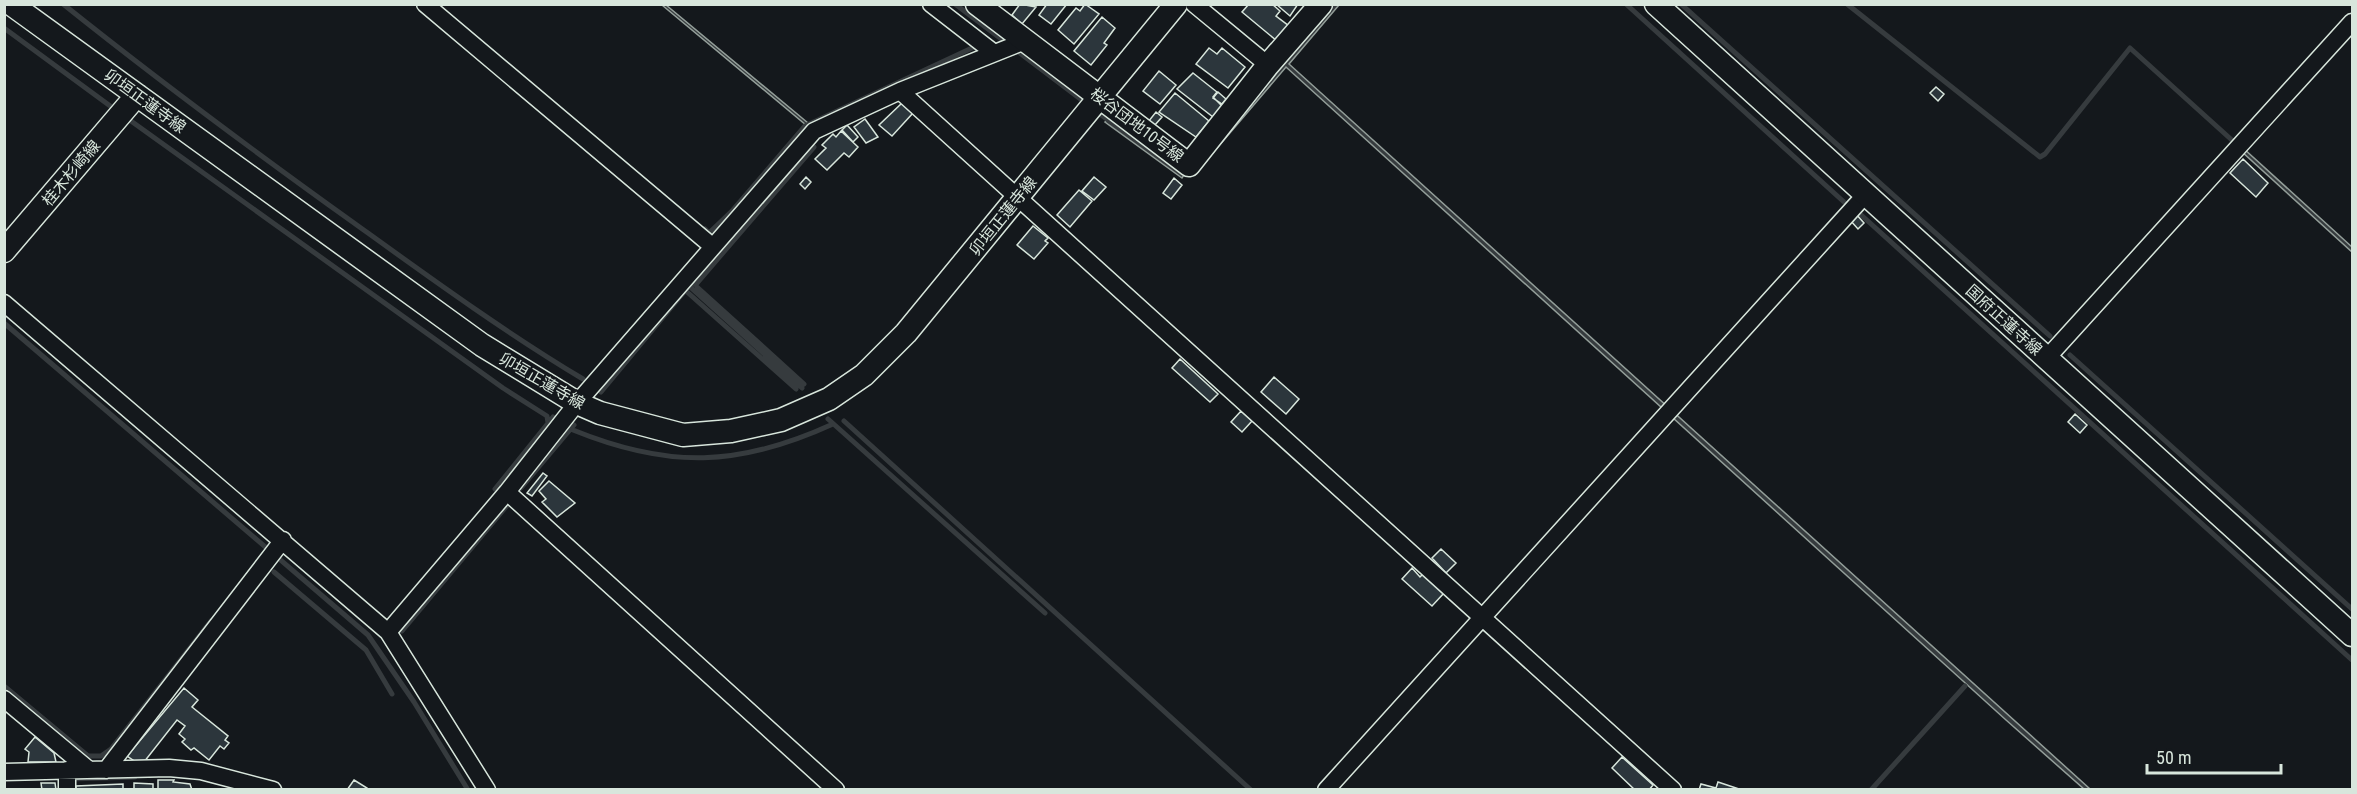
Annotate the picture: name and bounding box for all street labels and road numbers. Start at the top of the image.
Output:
street label: 卯垣正蓮寺線 [101,65,189,137]
street label: 桜谷団地10号線 [1087,84,1187,166]
street label: 桂木杉崎線 [38,136,104,210]
street label: 卯垣正蓮寺線 [965,173,1041,259]
street label: 国府正蓮寺線 [1962,281,2046,359]
street label: 卯垣正蓮寺線 [496,349,588,413]

